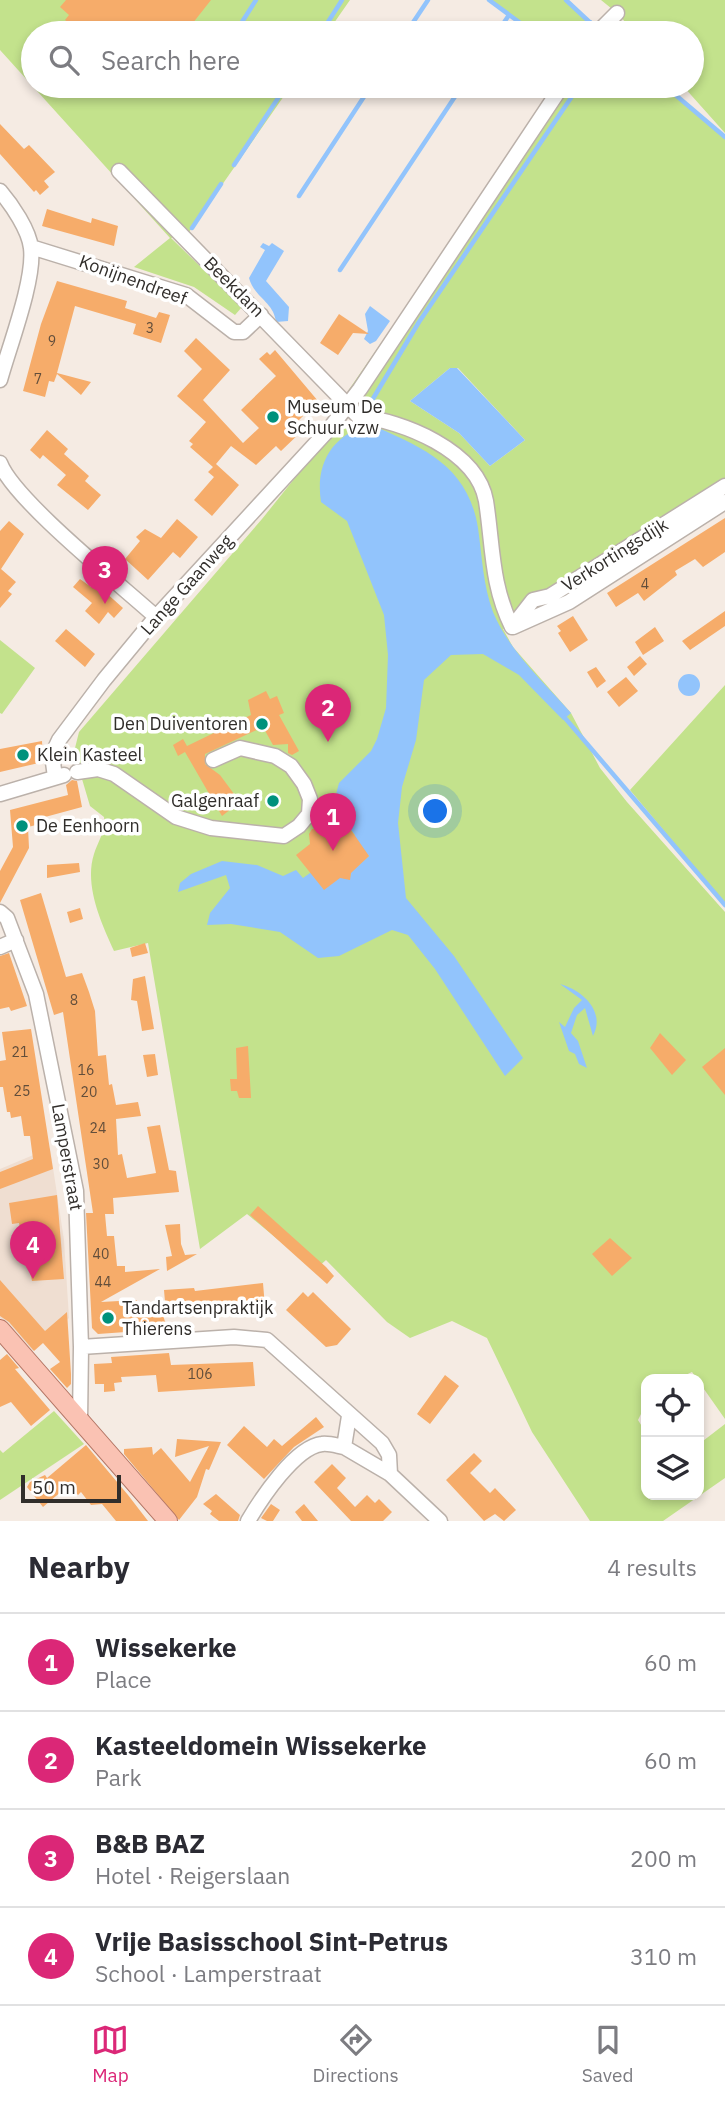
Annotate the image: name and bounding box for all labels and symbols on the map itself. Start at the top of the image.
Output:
street label: Konijnendreef [76,249,190,310]
street label: Beekdam [199,251,270,322]
house number: 3 [146,319,154,337]
house number: 9 [48,332,56,350]
house number: 7 [34,370,42,388]
place label: Museum De Schuur vzw [287,395,383,439]
marker: Museum De Schuur vzw [265,409,281,425]
street label: Verkortingsdijk [557,512,673,596]
street label: Lange Gaanweg [135,529,238,640]
pin: 3 [82,546,128,604]
house number: 4 [641,575,649,593]
pin: 2 [305,684,351,742]
place label: Den Duiventoren [113,712,248,735]
marker: Den Duiventoren [254,716,270,732]
place label: Klein Kasteel [37,743,143,766]
marker: Klein Kasteel [15,747,31,763]
place label: Galgenraaf [171,789,259,812]
marker: Galgenraaf [265,793,281,809]
pin: 1 [310,793,356,851]
your location [418,794,452,828]
place label: De Eenhoorn [36,814,140,837]
marker: De Eenhoorn [14,818,30,834]
house number: 8 [70,991,78,1009]
house number: 21 [12,1043,28,1061]
house number: 16 [78,1061,94,1079]
house number: 25 [14,1082,30,1100]
house number: 20 [81,1083,97,1101]
street label: Lamperstraat [47,1102,88,1212]
house number: 24 [90,1119,106,1137]
house number: 30 [93,1155,109,1173]
pin: 4 [10,1221,56,1279]
house number: 40 [93,1245,109,1263]
house number: 44 [95,1273,111,1291]
place label: Tandartsenpraktijk Thierens [122,1296,274,1340]
marker: Tandartsenpraktijk Thierens [100,1310,116,1326]
house number: 106 [187,1365,213,1383]
scale bar [21,1472,121,1504]

